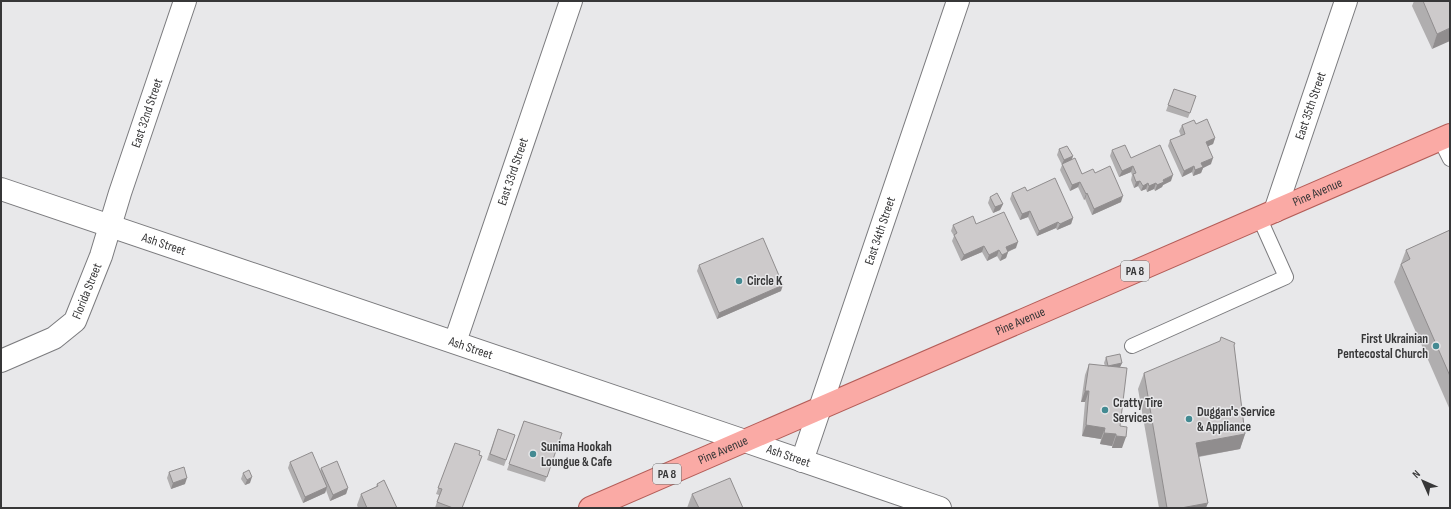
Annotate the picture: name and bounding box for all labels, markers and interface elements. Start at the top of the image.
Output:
street label: East 35th Street [1292,70,1329,142]
street label: East 32nd Street [128,76,166,150]
street label: East 33rd Street [494,136,532,207]
street label: Pine Avenue [1290,175,1345,210]
street label: East 34th Street [861,195,899,267]
street label: Ash Street [139,229,188,259]
street label: Florida Street [69,261,105,321]
road number: PA 8 [1121,261,1149,281]
place label: Circle K [747,273,783,289]
marker: Circle K [734,276,744,286]
street label: Pine Avenue [993,304,1048,339]
place label: First Ukrainian Pentecostal Church [1337,331,1428,362]
street label: Ash Street [446,333,495,363]
marker: First Ukrainian Pentecostal Church [1431,341,1441,351]
place label: Cratty Tire Services [1113,395,1163,426]
place label: Duggan's Service & Appliance [1197,404,1276,435]
marker: Cratty Tire Services [1100,405,1110,415]
marker: Duggan's Service & Appliance [1184,414,1194,424]
street label: Pine Avenue [696,432,750,468]
place label: Sunima Hookah Loungue & Cafe [541,439,613,470]
street label: Ash Street [763,441,813,471]
marker: Sunima Hookah Loungue & Cafe [528,449,538,459]
north arrow [1403,461,1443,501]
road number: PA 8 [653,464,681,484]
text: N [1410,468,1423,481]

